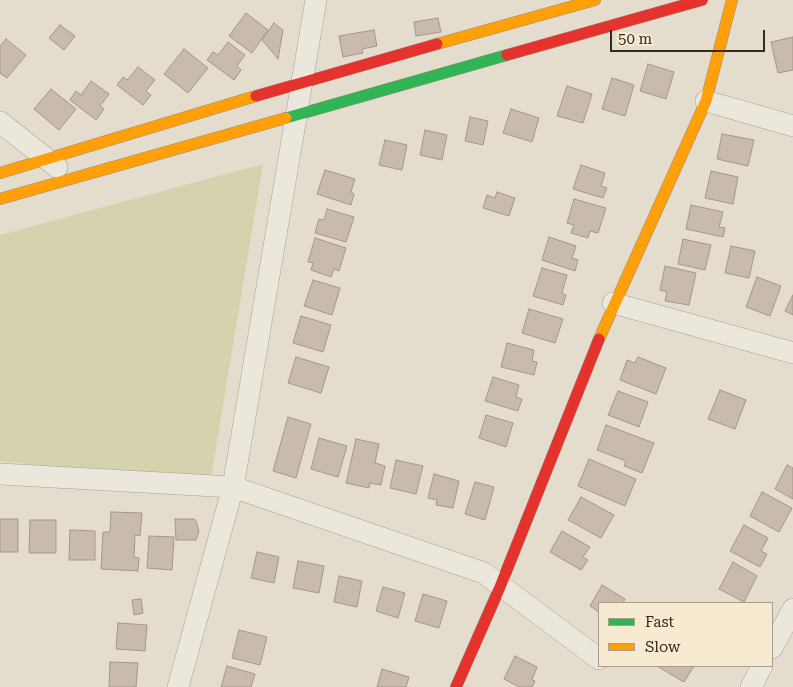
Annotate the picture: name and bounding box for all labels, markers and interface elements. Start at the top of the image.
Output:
scale bar [613,20,768,52]
text: 50 m [618,30,652,48]
legend [598,602,773,667]
text: Fast [645,613,674,631]
text: Slow [645,638,680,656]

